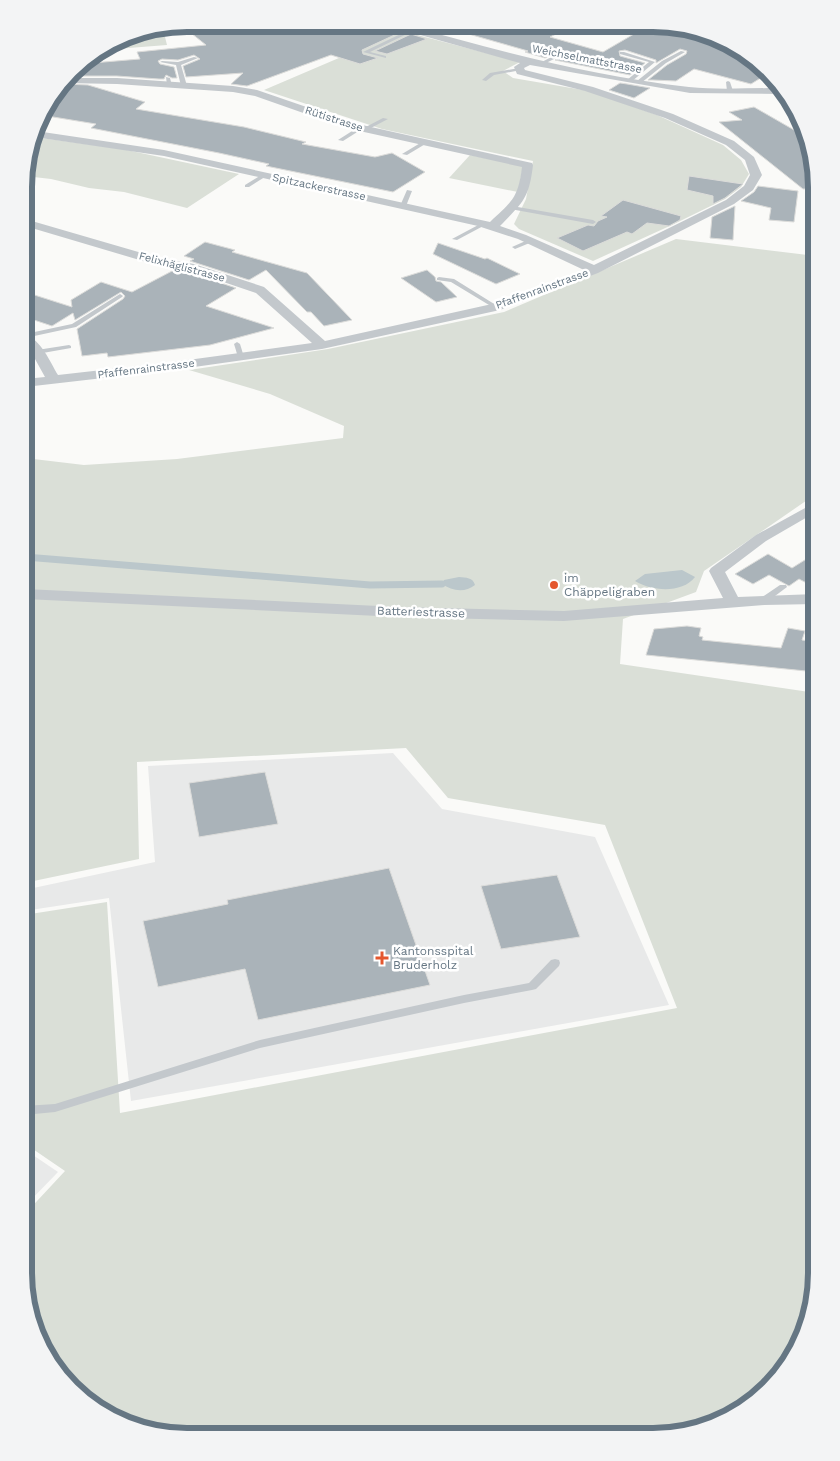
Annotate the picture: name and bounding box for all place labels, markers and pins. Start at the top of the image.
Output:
place label: im Chäppeligraben [564,571,655,599]
marker: im Chäppeligraben [548,579,560,591]
place label: Kantonsspital Bruderholz [393,944,474,972]
marker: Kantonsspital Bruderholz [375,951,389,965]

